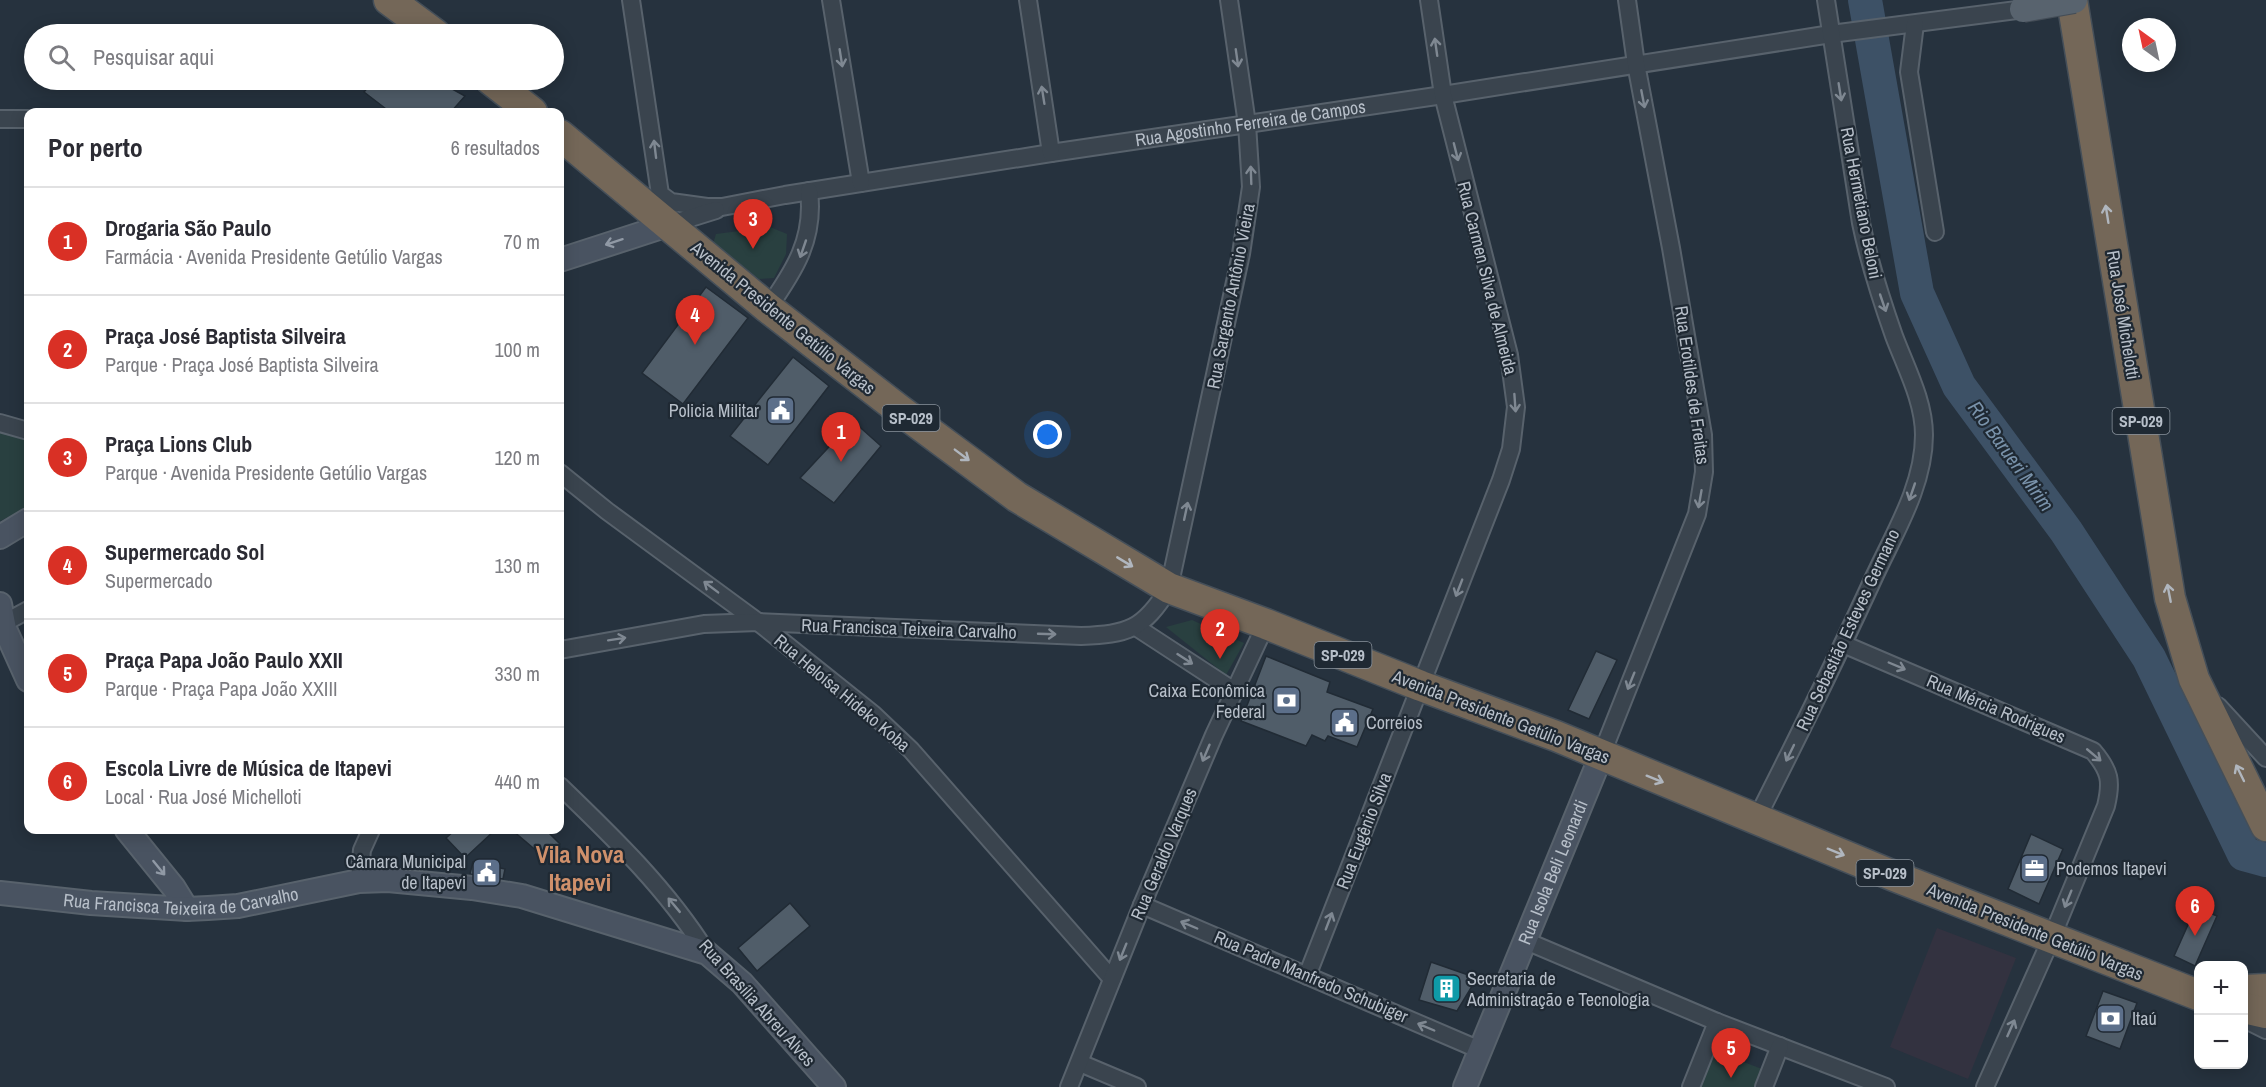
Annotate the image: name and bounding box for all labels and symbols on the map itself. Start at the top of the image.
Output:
north arrow [2122,18,2176,72]
one-way arrow [1431,38,1442,58]
one-way arrow [835,47,846,67]
one-way arrow [1232,47,1243,67]
one-way arrow [1835,81,1846,101]
one-way arrow [1037,85,1048,105]
one-way arrow [1638,89,1649,109]
street label: Rua Agostinho Ferreira de Campos [1133,94,1367,152]
street label: Rua Hermetiano Beloni [1835,125,1888,281]
one-way arrow [649,139,660,159]
one-way arrow [1451,142,1463,161]
one-way arrow [1245,166,1256,186]
street label: Rua Carmen Silva de Almeida [1451,179,1524,377]
pin: 3 [734,200,772,249]
street label: Rua Sargento Antônio Vieira [1200,201,1261,391]
one-way arrow [2101,204,2112,224]
street label: Avenida Presidente Getúlio Vargas [685,235,881,400]
one-way arrow [605,237,624,248]
one-way arrow [797,239,808,258]
street label: Rua José Michelotti [2101,249,2146,381]
one-way arrow [1878,293,1889,312]
pin: 4 [676,296,714,345]
street label: Rua Erotildes de Freitas [1669,304,1716,466]
one-way arrow [1509,392,1520,412]
public building icon: Policia Militar [764,395,796,427]
water label: Rio Barueri Mirim [1962,395,2061,516]
place label: Policia Militar [669,398,759,423]
road number: SP-029 [882,405,940,431]
road number: SP-029 [2112,408,2170,434]
pin: 1 [822,412,860,462]
your location [1033,420,1062,449]
one-way arrow [954,449,970,462]
one-way arrow [1906,482,1917,501]
one-way arrow [1694,488,1705,508]
one-way arrow [1181,502,1193,521]
street label: Rua Sebastião Esteves Germano [1790,525,1905,735]
one-way arrow [1116,557,1133,569]
one-way arrow [1453,578,1464,596]
one-way arrow [704,581,720,593]
one-way arrow [2163,583,2174,603]
pin: 2 [1200,610,1240,659]
street label: Rua Francisca Teixeira Carvalho [801,612,1017,645]
street label: Rua Heloísa Hideko Koba [769,628,916,757]
one-way arrow [1037,629,1057,640]
one-way arrow [607,633,626,644]
road number: SP-029 [1314,642,1372,668]
one-way arrow [1176,653,1193,665]
one-way arrow [1888,661,1906,672]
street label: Avenida Presidente Getúlio Vargas [1388,663,1613,770]
street label: Rua Mércia Rodrigues [1923,668,2069,749]
one-way arrow [1625,671,1636,690]
place label: Caixa Econômica Federal [1149,678,1265,724]
bank icon: Caixa Econômica Federal [1270,685,1302,717]
public building icon: Correios [1329,707,1361,739]
place label: Correios [1366,710,1423,735]
one-way arrow [1200,743,1211,762]
one-way arrow [1783,744,1795,762]
one-way arrow [2086,748,2102,761]
one-way arrow [2234,765,2246,783]
street label: Rua Eugênio Silva [1330,769,1397,893]
one-way arrow [1645,774,1664,785]
street label: Rua Geraldo Varques [1124,784,1203,924]
street label: Rua Isola Beli Leonardi [1512,796,1594,948]
district label: Vila Nova Itapevi [536,838,624,898]
one-way arrow [1826,848,1844,859]
place label: Câmara Municipal de Itapevi [345,849,466,895]
office icon: Podemos Itapevi [2019,853,2051,885]
public building icon: Câmara Municipal de Itapevi [471,856,503,888]
place label: Podemos Itapevi [2056,856,2167,881]
one-way arrow [152,860,165,876]
road number: SP-029 [1856,860,1914,886]
street label: Avenida Presidente Getúlio Vargas [1923,876,2147,986]
street label: Rua Francisca Teixeira de Carvalho [62,881,300,921]
pin: 6 [2176,886,2214,936]
one-way arrow [2062,890,2073,908]
one-way arrow [667,897,680,913]
one-way arrow [1324,912,1335,931]
one-way arrow [1180,919,1199,930]
street label: Rua Padre Manfredo Schubiger [1210,924,1412,1029]
street label: Rua Brasília Abreu Alves [693,934,821,1072]
one-way arrow [1117,942,1128,961]
place label: Secretaria de Administração e Tecnologia [1466,966,1650,1012]
building icon: Secretaria de Administração e Tecnologia [1430,973,1462,1005]
bank icon: Itaú [2095,1003,2127,1035]
place label: Itaú [2132,1006,2157,1031]
one-way arrow [2006,1020,2018,1038]
one-way arrow [1417,1021,1436,1032]
pin: 5 [1712,1028,1750,1078]

